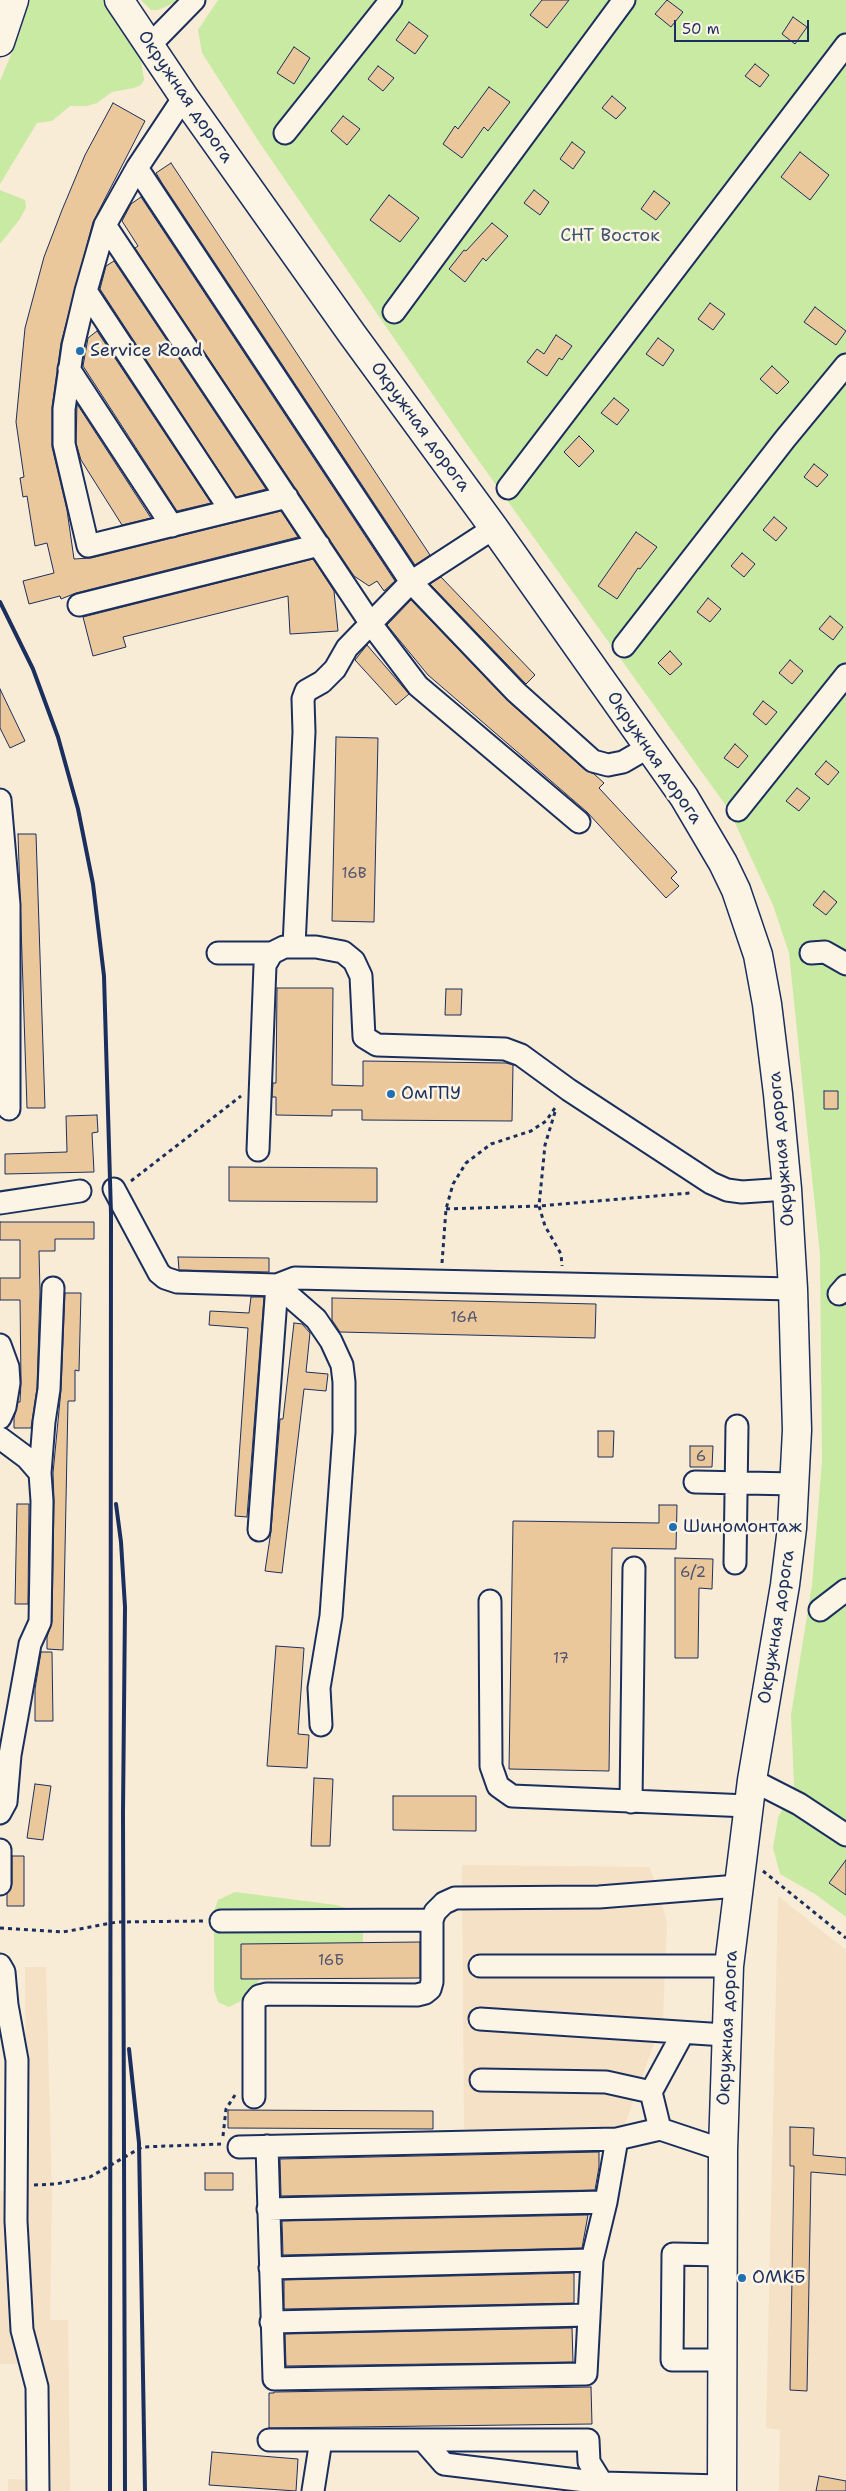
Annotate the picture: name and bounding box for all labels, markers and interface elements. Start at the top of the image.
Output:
scale bar [676,10,811,42]
text: 50 m [682,19,720,39]
street label: Окружная дорога [133,27,237,167]
park label: СНТ Восток [560,225,660,247]
place label: Service Road [90,340,203,362]
marker: Service Road [74,345,86,357]
street label: Окружная дорога [366,358,474,496]
street label: Окружная дорога [602,688,706,828]
house number: 16В [341,865,367,883]
street label: Окружная дорога [764,1071,800,1227]
place label: ОмГПУ [401,1083,461,1105]
marker: ОмГПУ [385,1088,397,1100]
house number: 16А [450,1309,478,1327]
house number: 6 [696,1448,706,1466]
place label: Шиномонтаж [683,1516,802,1538]
marker: Шиномонтаж [667,1521,679,1533]
street label: Окружная дорога [754,1549,800,1705]
house number: 6/2 [680,1564,706,1582]
house number: 17 [553,1650,569,1668]
street label: Окружная дорога [713,1950,743,2106]
house number: 16Б [318,1952,344,1970]
place label: ОМКБ [752,2267,806,2289]
marker: ОМКБ [736,2272,748,2284]

